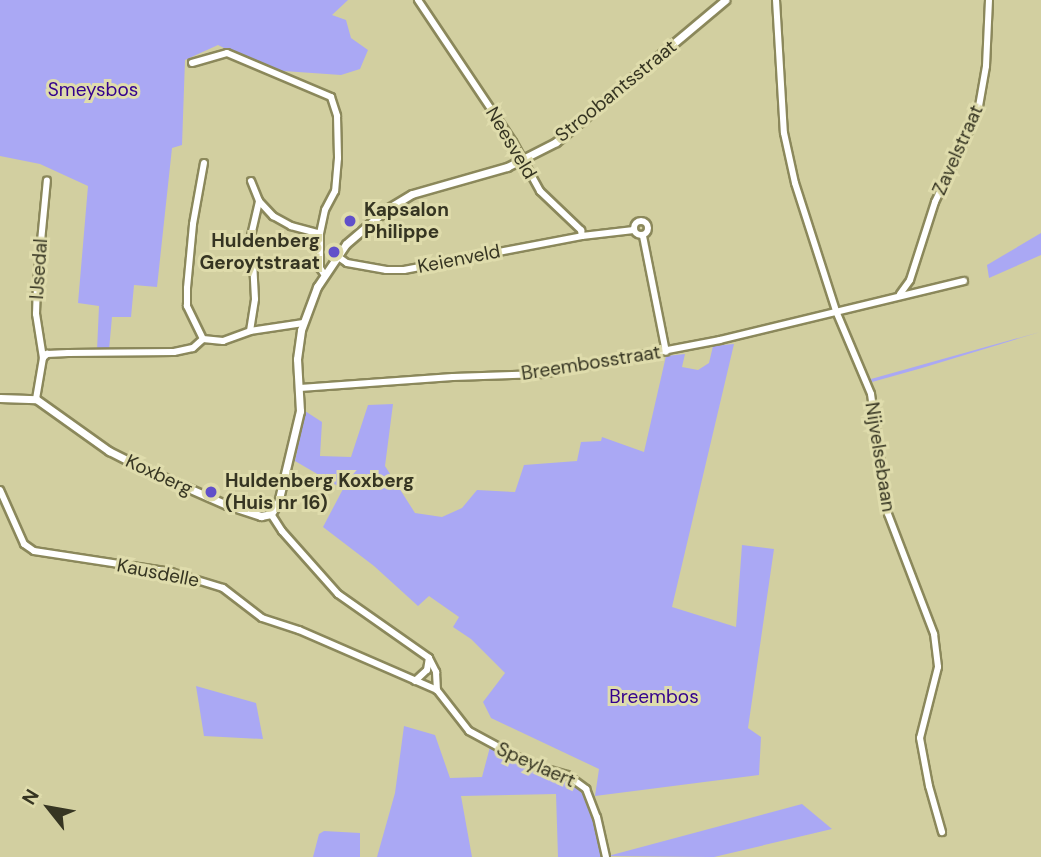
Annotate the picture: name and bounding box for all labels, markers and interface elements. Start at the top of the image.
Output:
street label: Stroobantsstraat [551,35,681,147]
park label: Smeysbos [48,79,138,101]
street label: Zavelstraat [928,101,988,199]
street label: Neesveld [481,103,541,183]
place label: Kapsalon Philippe [364,199,449,243]
marker: Kapsalon Philippe [342,213,358,229]
place label: Huldenberg Geroytstraat [200,230,320,274]
street label: IJsedal [26,238,52,300]
street label: Keienveld [416,240,502,278]
marker: Huldenberg Geroytstraat [326,244,342,260]
street label: Breembosstraat [520,341,662,385]
street label: Nijvelsebaan [860,401,900,513]
street label: Koxberg [122,450,196,500]
place label: Huldenberg Koxberg (Huis nr 16) [225,470,414,514]
marker: Huldenberg Koxberg (Huis nr 16) [203,484,219,500]
street label: Kausdelle [115,554,201,592]
park label: Breembos [609,686,699,708]
street label: Speylaert [493,738,579,792]
north arrow [14,773,84,843]
text: N [16,785,45,809]

